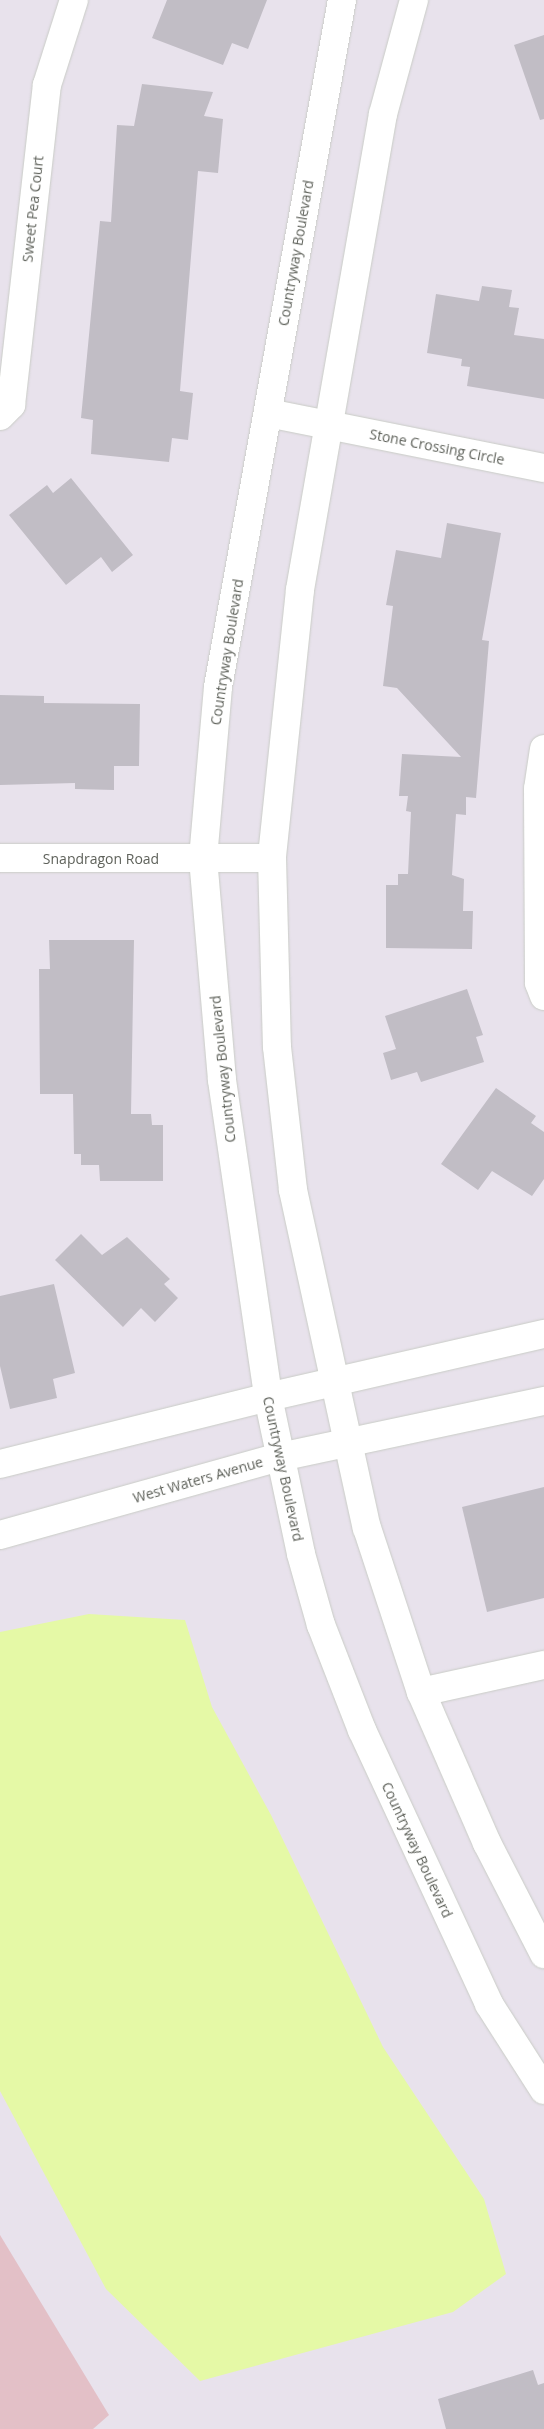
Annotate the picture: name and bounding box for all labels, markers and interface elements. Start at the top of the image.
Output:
street label: Sweet Pea Court [19,155,47,263]
street label: Countryway Boulevard [275,179,317,327]
street label: Stone Crossing Circle [368,426,506,468]
street label: Countryway Boulevard [207,578,247,726]
street label: Snapdragon Road [43,851,159,867]
street label: Countryway Boulevard [207,995,239,1143]
street label: Countryway Boulevard [259,1395,307,1543]
street label: West Waters Avenue [131,1453,265,1507]
street label: Countryway Boulevard [378,1779,456,1921]

